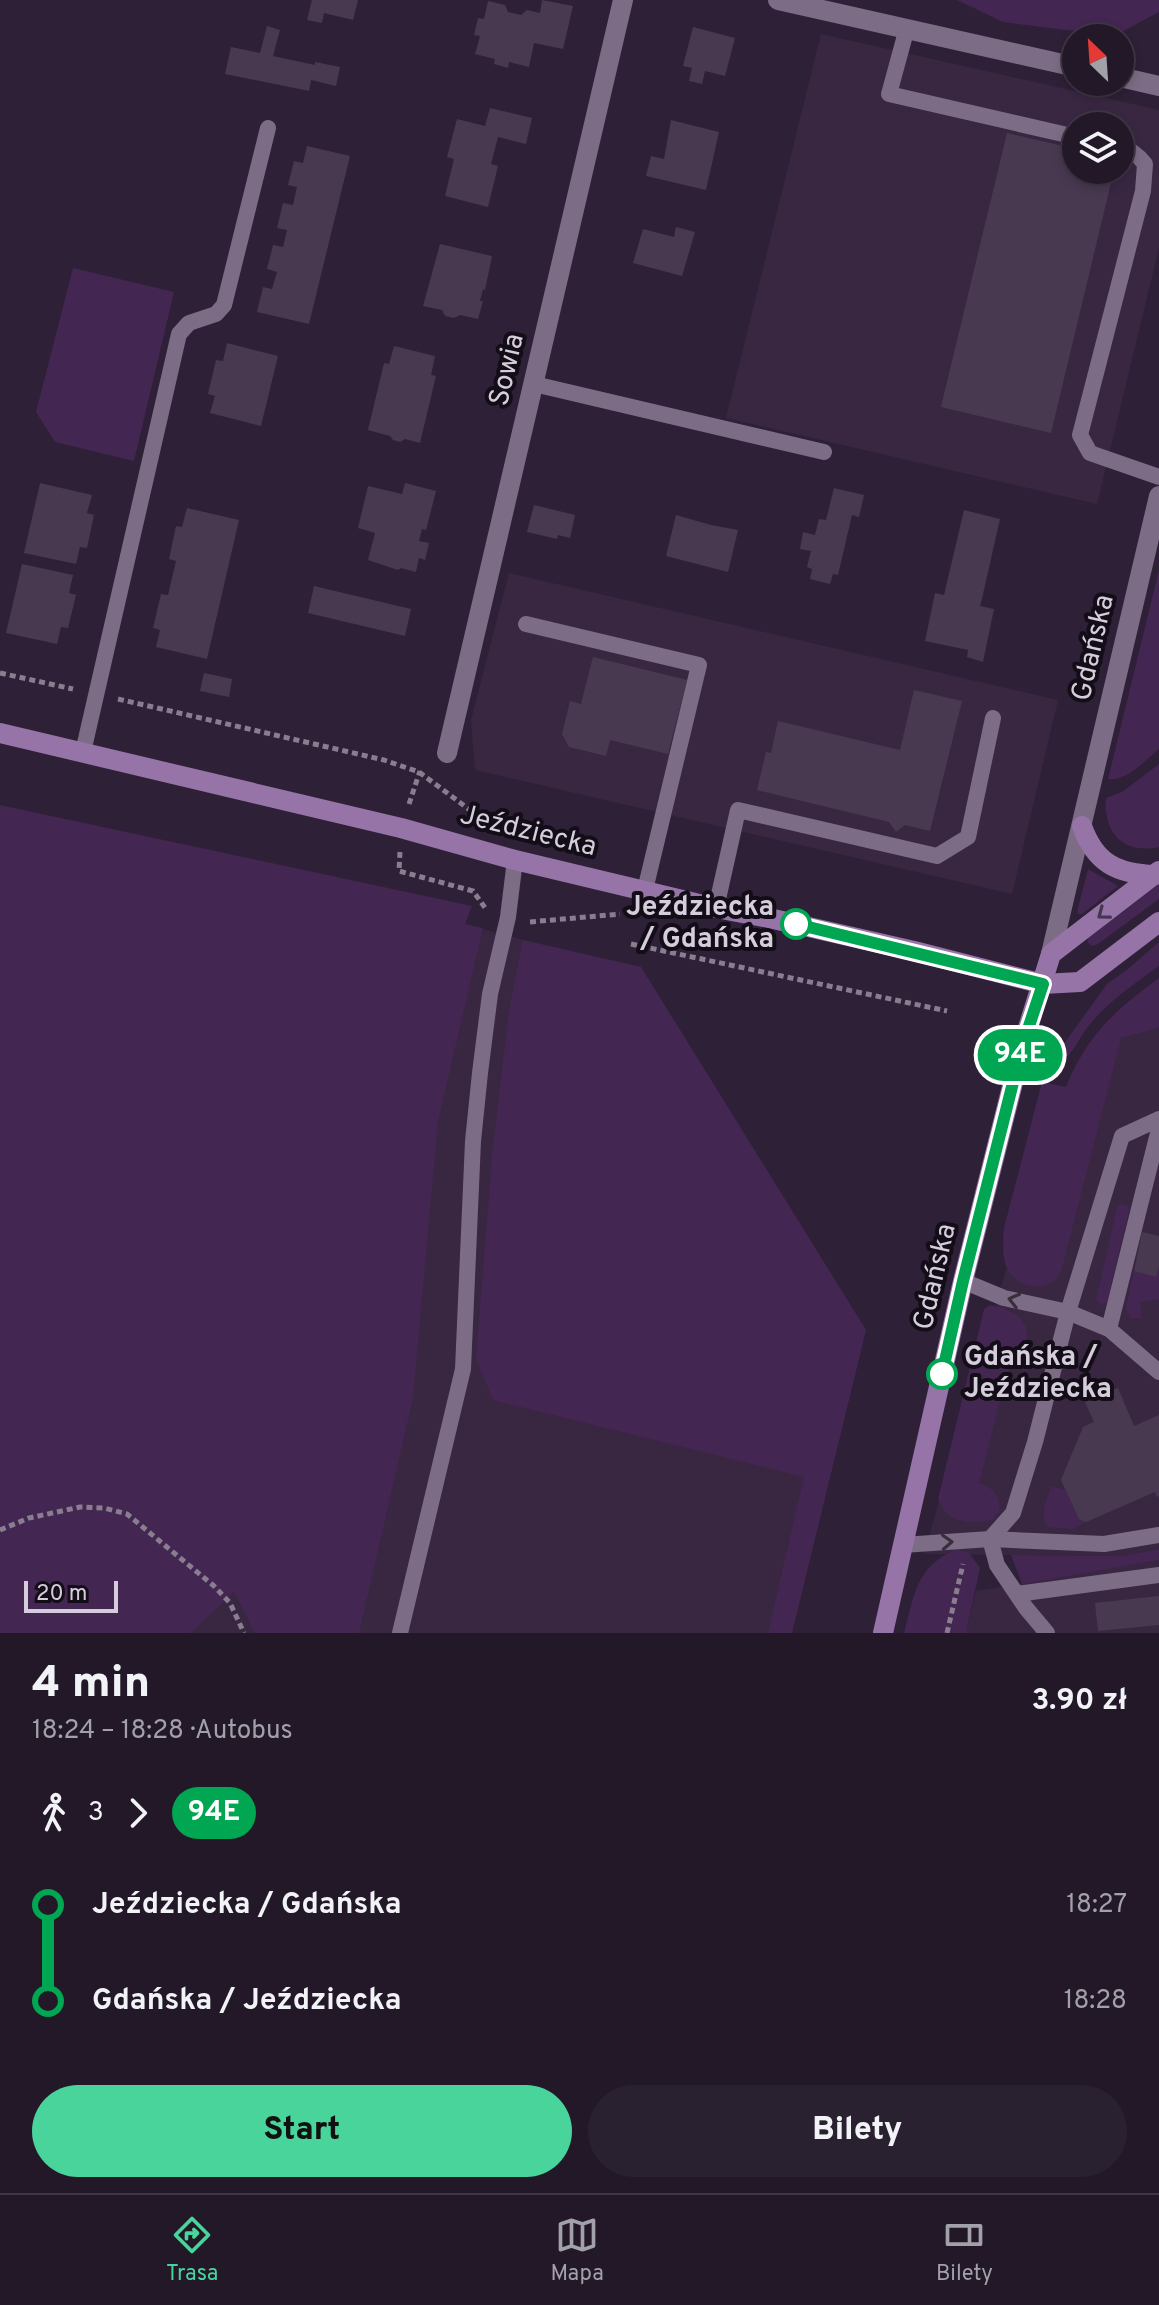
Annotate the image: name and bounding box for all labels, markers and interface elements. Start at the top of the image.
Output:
north arrow [1062,24,1134,96]
map controls [1062,24,1134,184]
button: layers [1062,112,1134,184]
street label: Sowia [482,330,534,410]
street label: Gdańska [1064,591,1124,705]
street label: Jeździecka [456,798,600,866]
place label: Jeździecka / Gdańska [626,890,774,958]
one-way arrow [1097,905,1111,919]
marker: Jeździecka / Gdańska [781,909,811,939]
line badge: 94E [974,1029,1066,1081]
text: 94E [994,1037,1046,1073]
street label: Gdańska [906,1220,966,1334]
one-way arrow [1008,1292,1022,1309]
place label: Gdańska / Jeździecka [964,1340,1112,1408]
marker: Gdańska / Jeździecka [927,1359,957,1389]
one-way arrow [941,1534,954,1551]
scale bar [24,1577,118,1613]
text: 20 m [36,1581,87,1608]
text: 4 min [32,1657,150,1713]
text: 3.90 zł [1032,1683,1127,1720]
text: 18:24 – 18:28 · Autobus [32,1715,293,1748]
icon: walk [32,1791,76,1835]
icon: forward [116,1791,160,1835]
text: 94E [188,1795,240,1831]
text: 3 [88,1797,104,1830]
text: Jeździecka / Gdańska [92,1887,401,1924]
text: 18:27 [1066,1889,1127,1922]
text: Gdańska / Jeździecka [92,1983,401,2020]
text: 18:28 [1064,1985,1127,2018]
button: Start [32,2085,572,2177]
button: Bilety [588,2085,1127,2177]
tab: Trasa [166,2213,218,2288]
tab: Mapa [551,2213,604,2288]
tab: Bilety [936,2213,993,2288]

